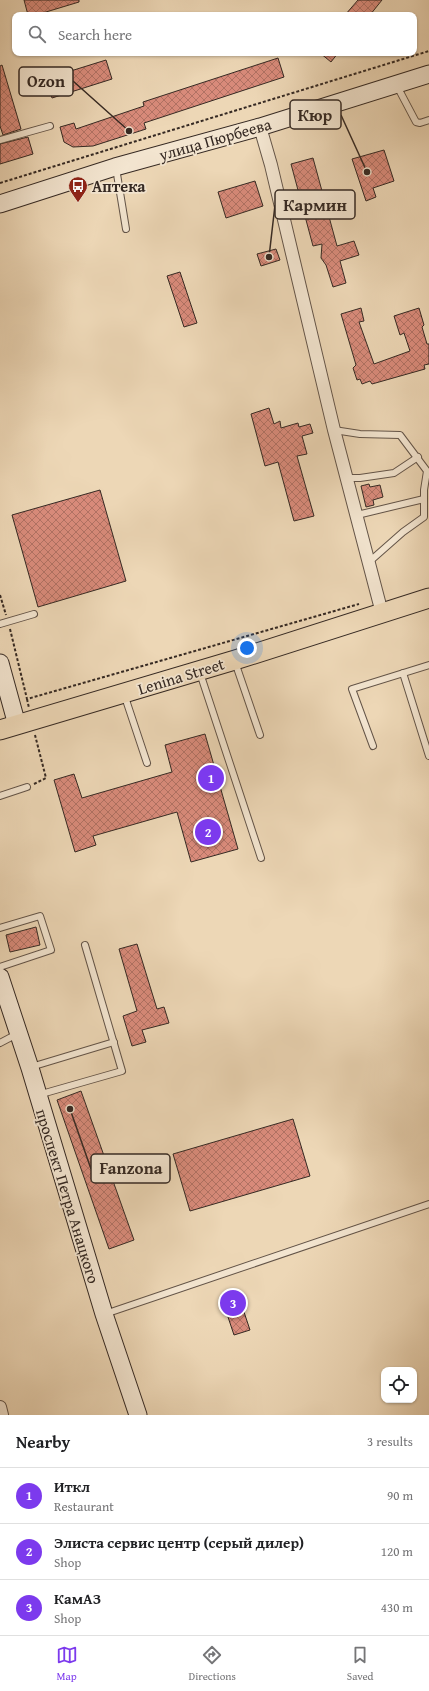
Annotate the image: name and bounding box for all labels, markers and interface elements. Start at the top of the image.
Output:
search box [12,12,417,56]
icon: search [26,23,48,45]
text: Search here [58,24,132,45]
callout: Ozon [19,67,73,96]
text: Ozon [27,68,65,93]
callout: Кюр [290,100,341,129]
text: Кюр [298,102,333,127]
street label: улица Пюрбеева [155,111,274,167]
place label: Аптека [92,174,146,198]
bus stop icon: Аптека [67,175,89,203]
callout: Кармин [275,190,355,219]
text: Кармин [283,192,347,217]
your location [237,638,257,658]
street label: Lenina Street [135,651,228,701]
pin: 1 [198,763,224,793]
pin: 2 [195,817,221,847]
street label: проспект Петра Анацкого [30,1106,106,1286]
callout: Fanzona [91,1154,170,1183]
text: Fanzona [100,1155,163,1180]
pin: 3 [220,1288,246,1318]
map controls [381,1367,417,1403]
button: locate [381,1367,417,1403]
text: Nearby [16,1429,70,1454]
text: 3 results [367,1432,413,1451]
text: Иткл [54,1476,90,1497]
text: 1 [26,1486,32,1505]
text: 90 m [387,1486,413,1505]
text: Restaurant [54,1497,114,1516]
text: Элиста сервис центр (серый дилер) [54,1532,304,1553]
text: 2 [26,1542,32,1561]
text: 120 m [381,1542,413,1561]
text: Shop [54,1553,81,1572]
text: КамАЗ [54,1588,101,1609]
text: 3 [26,1598,32,1617]
text: 430 m [381,1598,413,1617]
text: Shop [54,1609,81,1628]
tab: Map [56,1644,78,1684]
tab: Directions [189,1644,236,1684]
tab: Saved [347,1644,373,1684]

